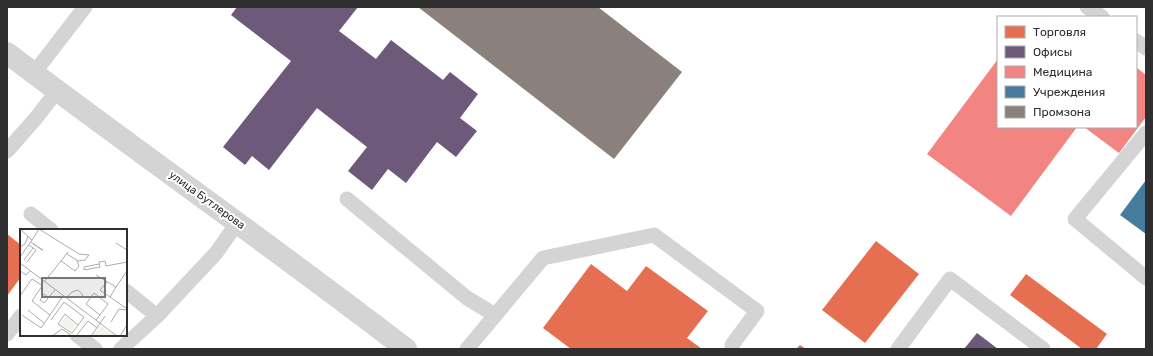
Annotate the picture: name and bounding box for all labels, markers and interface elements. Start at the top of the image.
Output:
legend [997,16,1137,128]
text: Торговля [1033,25,1086,39]
text: Офисы [1033,45,1072,59]
text: Медицина [1033,65,1092,79]
text: Учреждения [1033,85,1105,99]
text: Промзона [1033,105,1091,119]
street label: улица Бутлерова [166,168,248,232]
inset map [20,229,127,336]

